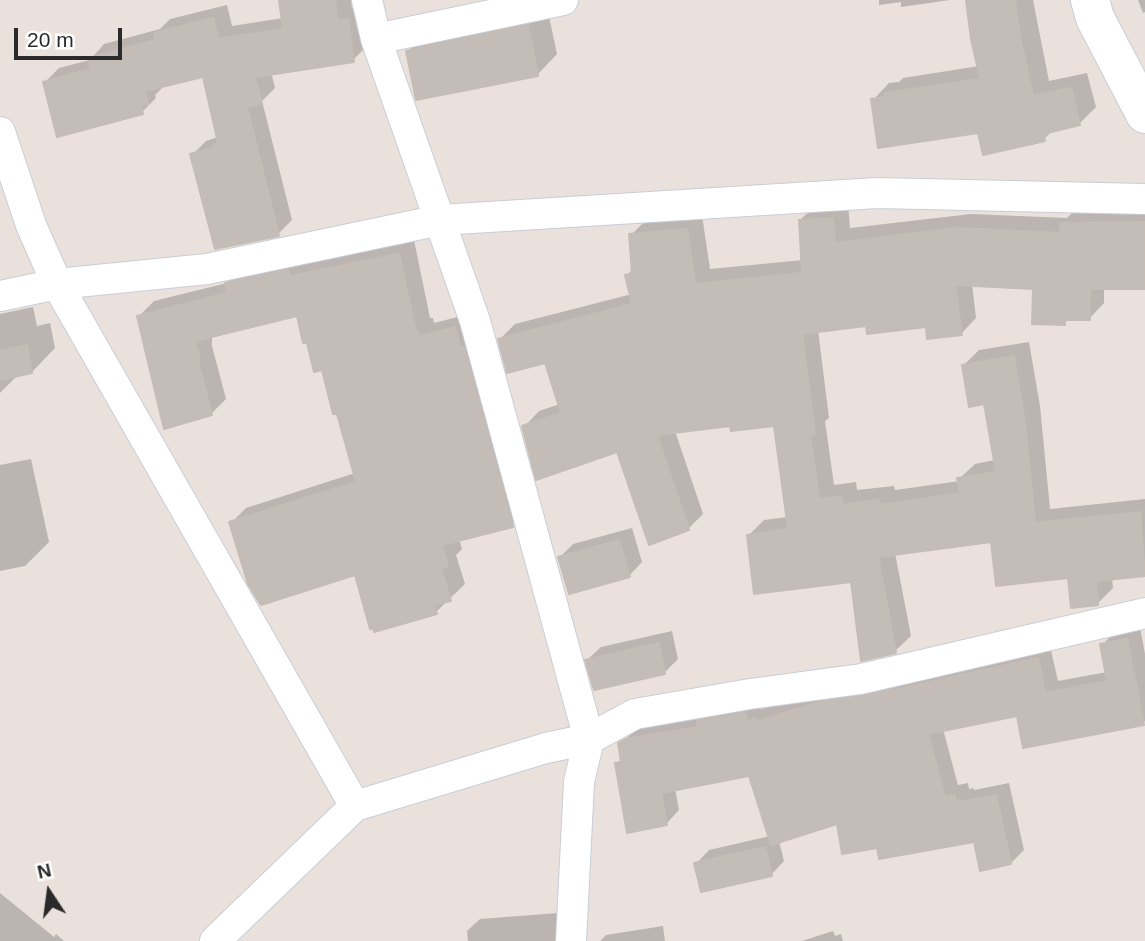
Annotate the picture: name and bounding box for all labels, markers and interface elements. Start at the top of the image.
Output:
scale bar [18,14,126,58]
text: 20 m [27,28,74,51]
north arrow [14,857,84,927]
text: N [35,859,53,883]

